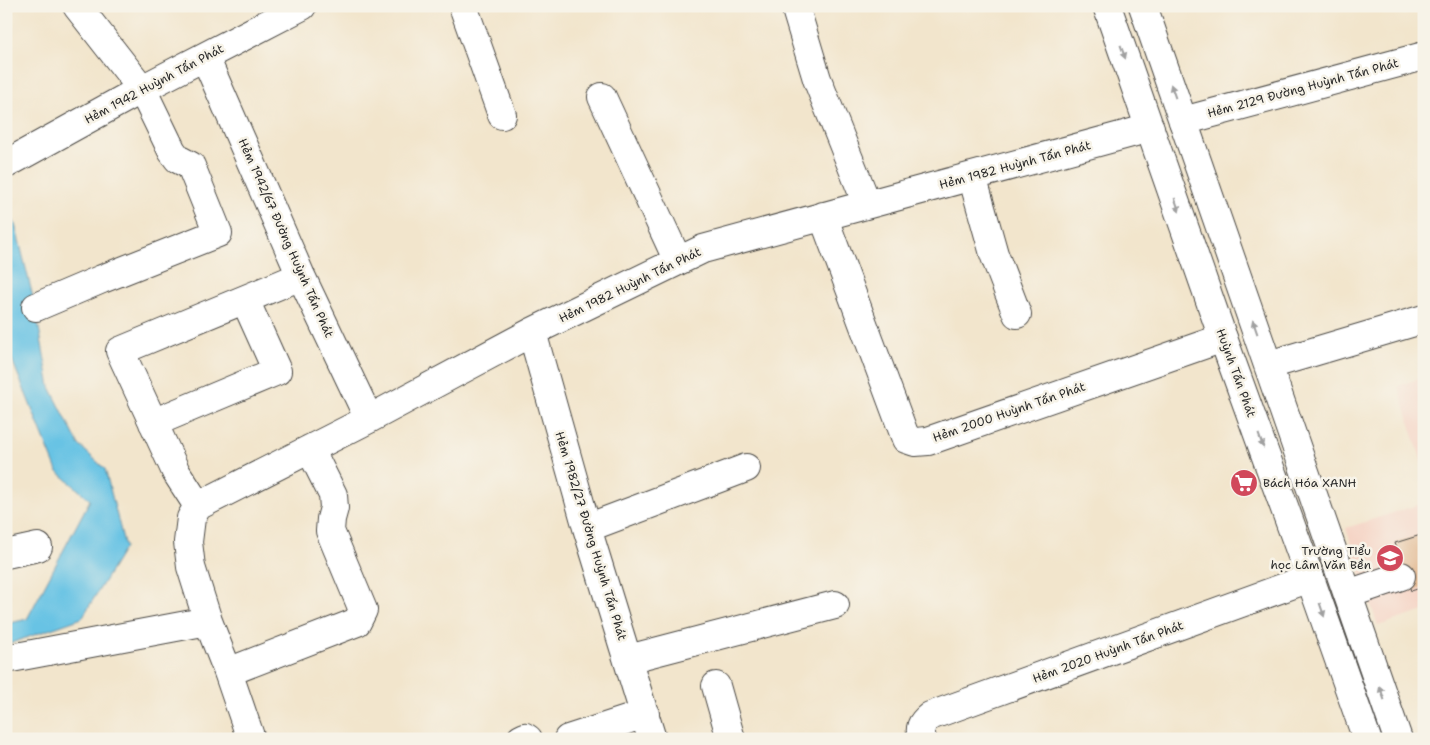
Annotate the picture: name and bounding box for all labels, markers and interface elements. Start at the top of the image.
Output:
street label: Hẻm 1942 Huỳnh Tấn Phát [81,40,227,128]
one-way arrow [1119,45,1127,60]
street label: Hẻm 2129 Đường Huỳnh Tấn Phát [1206,55,1400,121]
one-way arrow [1168,83,1176,98]
street label: Hẻm 1942/67 Đường Huỳnh Tấn Phát [235,136,337,340]
street label: Hẻm 1982 Huỳnh Tấn Phát [938,137,1092,193]
one-way arrow [1174,198,1181,213]
street label: Hẻm 1982 Huỳnh Tấn Phát [556,244,704,326]
one-way arrow [1251,319,1258,334]
street label: Huỳnh Tấn Phát [1212,326,1260,420]
street label: Hẻm 2000 Huỳnh Tấn Phát [931,378,1087,446]
street label: Hẻm 1982/27 Đường Huỳnh Tấn Phát [552,430,630,642]
one-way arrow [1257,434,1265,449]
supermarket icon: Bách Hóa XANH [1229,468,1259,498]
place label: Bách Hóa XANH [1263,475,1356,491]
place label: Trường Tiểu học Lâm Văn Bền [1270,543,1371,573]
school or university icon: Trường Tiểu học Lâm Văn Bền [1375,543,1405,573]
one-way arrow [1318,603,1326,618]
street label: Hẻm 2020 Huỳnh Tấn Phát [1030,617,1186,687]
one-way arrow [1378,685,1385,700]

